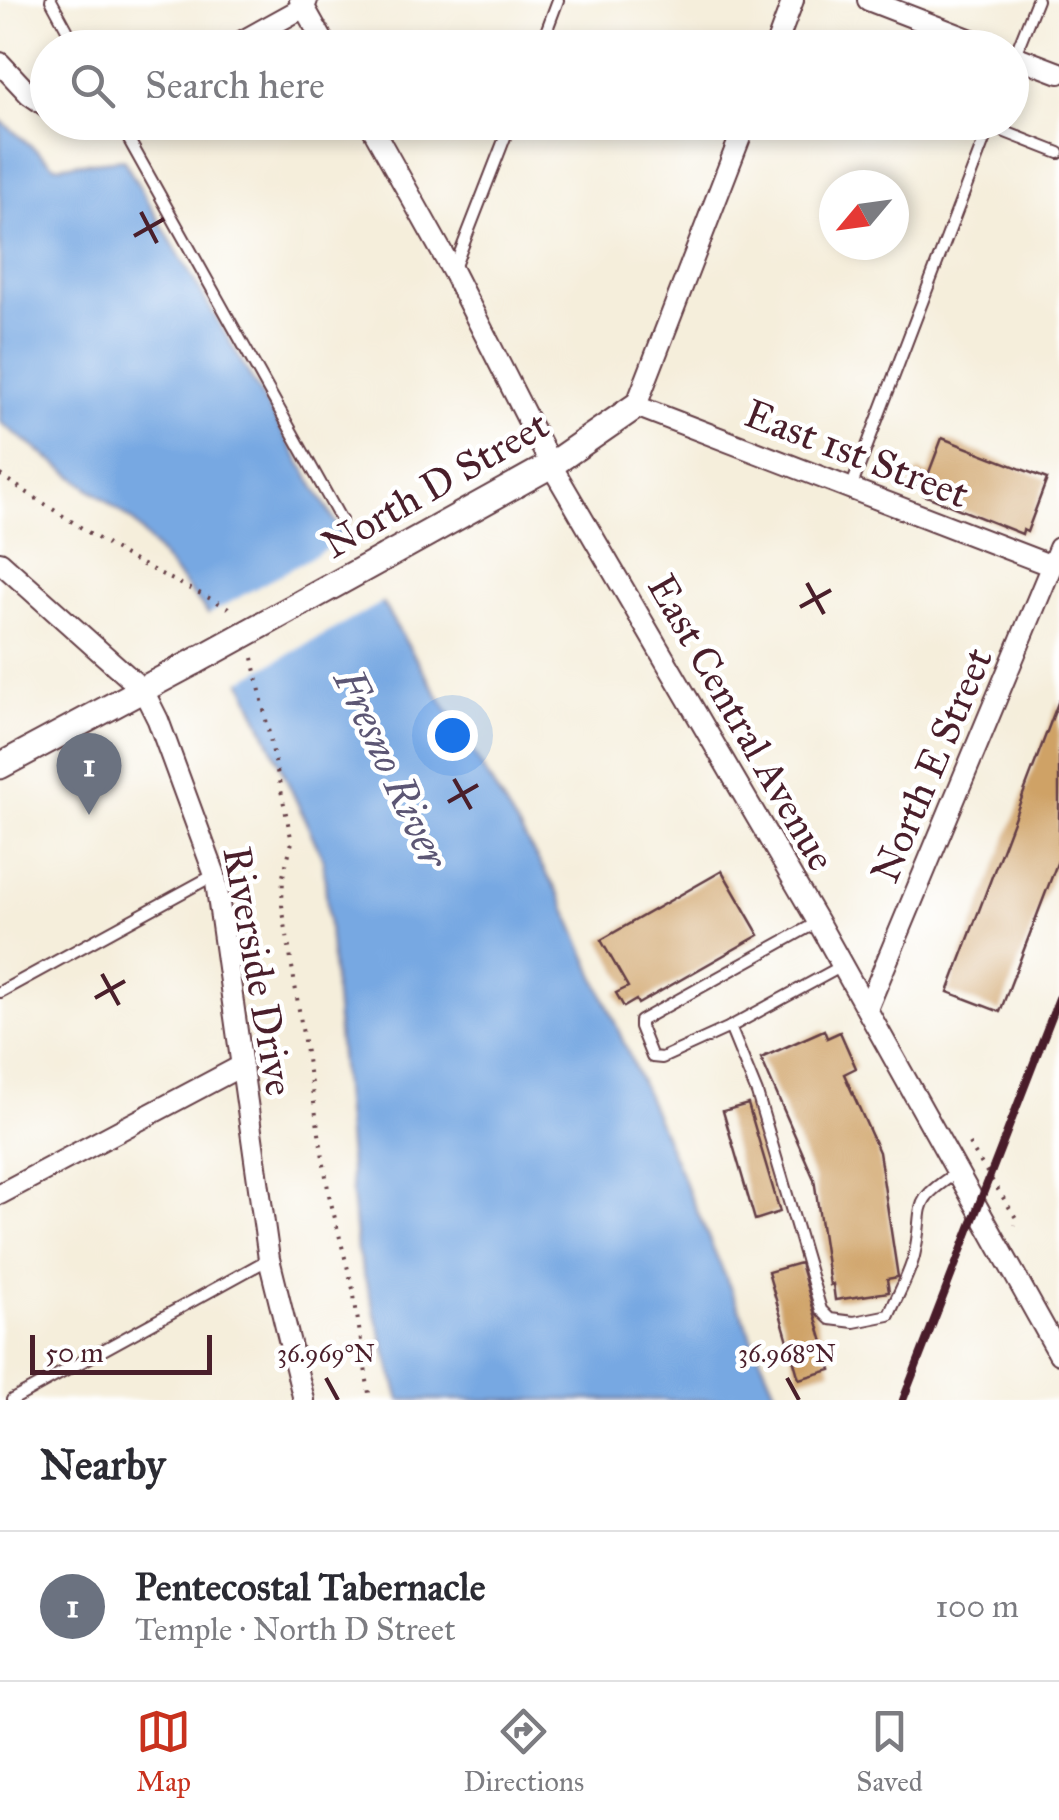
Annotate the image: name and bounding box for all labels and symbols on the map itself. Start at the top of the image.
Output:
north arrow [819,170,909,260]
street label: East 1st Street [738,388,976,519]
street label: North D Street [313,400,557,569]
street label: East Central Avenue [637,565,846,879]
street label: North E Street [860,640,1003,890]
water label: Fresno River [322,660,461,878]
your location [427,710,478,761]
pin: 1 [56,732,122,815]
street label: Riverside Drive [212,843,305,1100]
scale bar [30,1330,212,1374]
text: 36.969°N [277,1338,375,1369]
text: 36.968°N [738,1338,836,1369]

